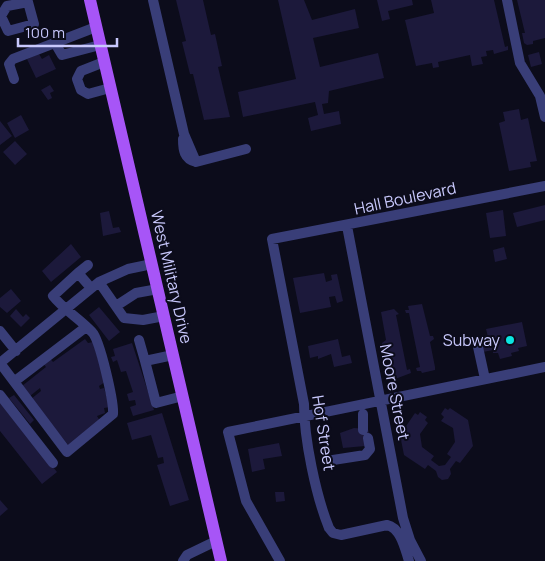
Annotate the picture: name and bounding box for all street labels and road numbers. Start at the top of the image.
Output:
street label: Hall Boulevard [352,176,458,220]
street label: West Military Drive [146,208,198,346]
street label: Moore Street [375,342,415,442]
street label: Hof Street [307,394,341,472]

